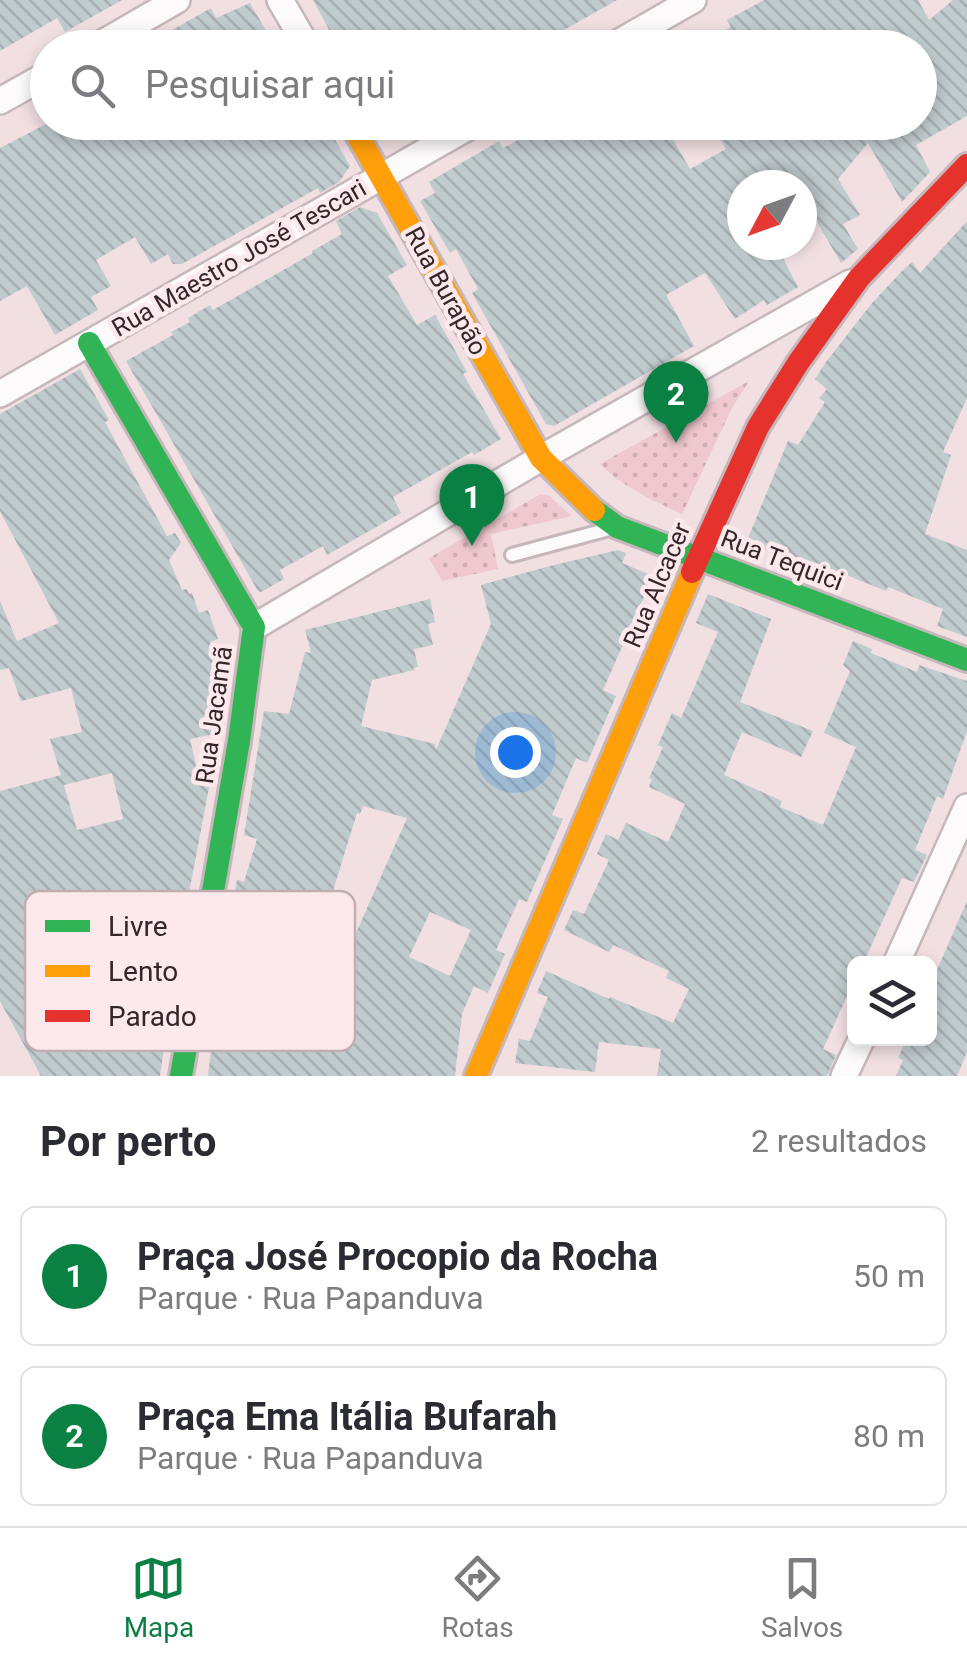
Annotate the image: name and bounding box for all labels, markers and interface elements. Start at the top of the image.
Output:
search box [30,30,937,140]
icon: search [65,58,120,113]
text: Pesquisar aqui [145,63,395,107]
north arrow [727,170,817,260]
street label: Rua Maestro José Tescari [107,173,371,343]
street label: Rua Burapão [399,222,493,360]
pin: 2 [644,360,708,443]
pin: 1 [440,464,504,546]
street label: Rua Alcacer [618,518,697,652]
street label: Rua Tequici [717,523,847,597]
street label: Rua Jacamã [190,644,238,786]
your location [490,727,541,778]
legend [25,891,355,1051]
text: Livre [108,910,168,943]
text: Lento [108,955,178,988]
map controls [847,956,937,1046]
button: layers [847,956,937,1046]
text: Parado [108,1000,197,1033]
text: Por perto [40,1117,216,1166]
text: 2 resultados [751,1122,927,1160]
text: Praça José Procopio da Rocha [137,1235,658,1279]
text: 1 [65,1257,84,1295]
text: 50 m [853,1257,925,1295]
text: Parque · Rua Papanduva [137,1279,484,1317]
text: Praça Ema Itália Bufarah [137,1395,557,1439]
text: 2 [65,1417,84,1455]
text: 80 m [853,1417,925,1455]
text: Parque · Rua Papanduva [137,1439,484,1477]
tab: Mapa [124,1551,194,1644]
tab: Rotas [442,1551,514,1644]
tab: Salvos [761,1551,843,1644]

